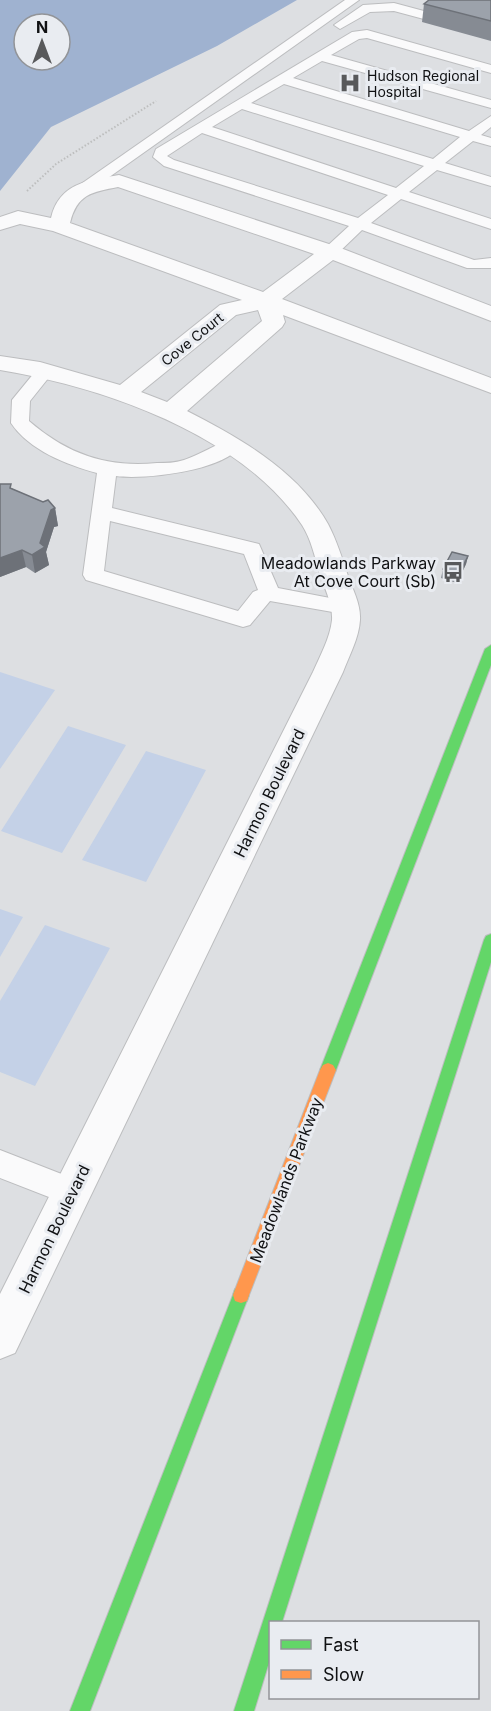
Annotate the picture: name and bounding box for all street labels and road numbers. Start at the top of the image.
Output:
street label: Cove Court [158,309,227,369]
street label: Harmon Boulevard [229,725,309,861]
street label: Meadowlands Parkway [245,1095,327,1265]
street label: Harmon Boulevard [14,1161,94,1297]

